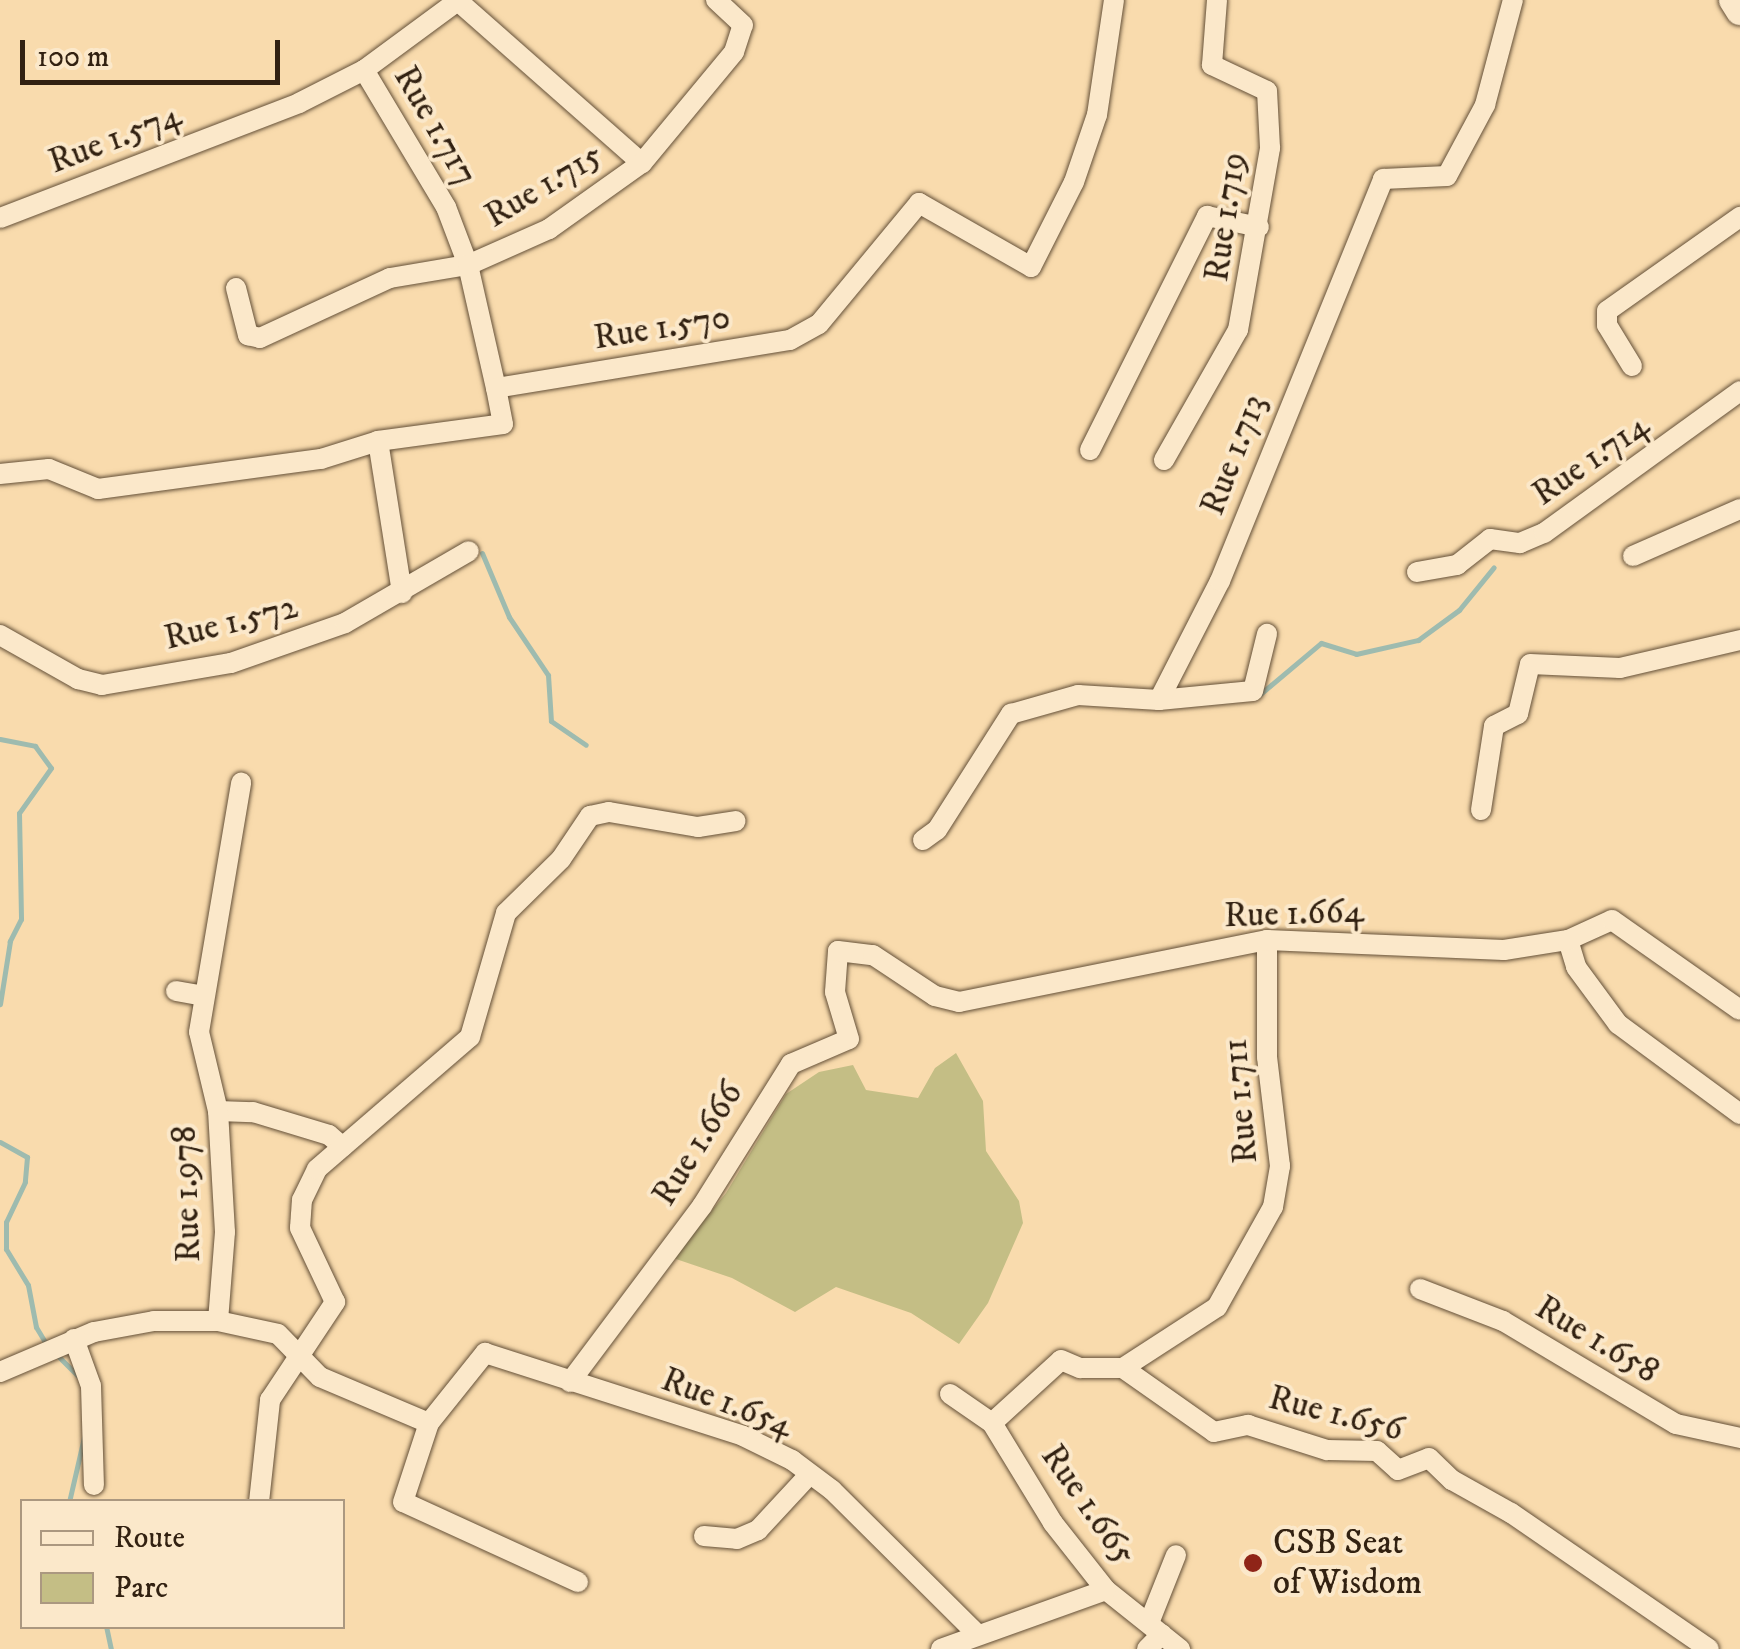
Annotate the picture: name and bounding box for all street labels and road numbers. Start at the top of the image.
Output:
street label: Rue 1.717 [384,59,486,193]
street label: Rue 1.574 [43,95,187,183]
street label: Rue 1.715 [478,135,610,237]
street label: Rue 1.719 [1196,150,1256,284]
street label: Rue 1.570 [591,296,733,360]
street label: Rue 1.713 [1192,389,1276,521]
street label: Rue 1.714 [1525,405,1657,515]
street label: Rue 1.572 [160,586,302,660]
street label: Rue 1.664 [1223,891,1365,937]
street label: Rue 1.711 [1215,1037,1267,1165]
street label: Rue 1.666 [644,1074,752,1214]
street label: Rue 1.978 [164,1125,210,1263]
street label: Rue 1.658 [1528,1287,1666,1393]
street label: Rue 1.654 [655,1359,799,1447]
street label: Rue 1.656 [1264,1377,1408,1451]
street label: Rue 1.665 [1031,1437,1145,1573]

